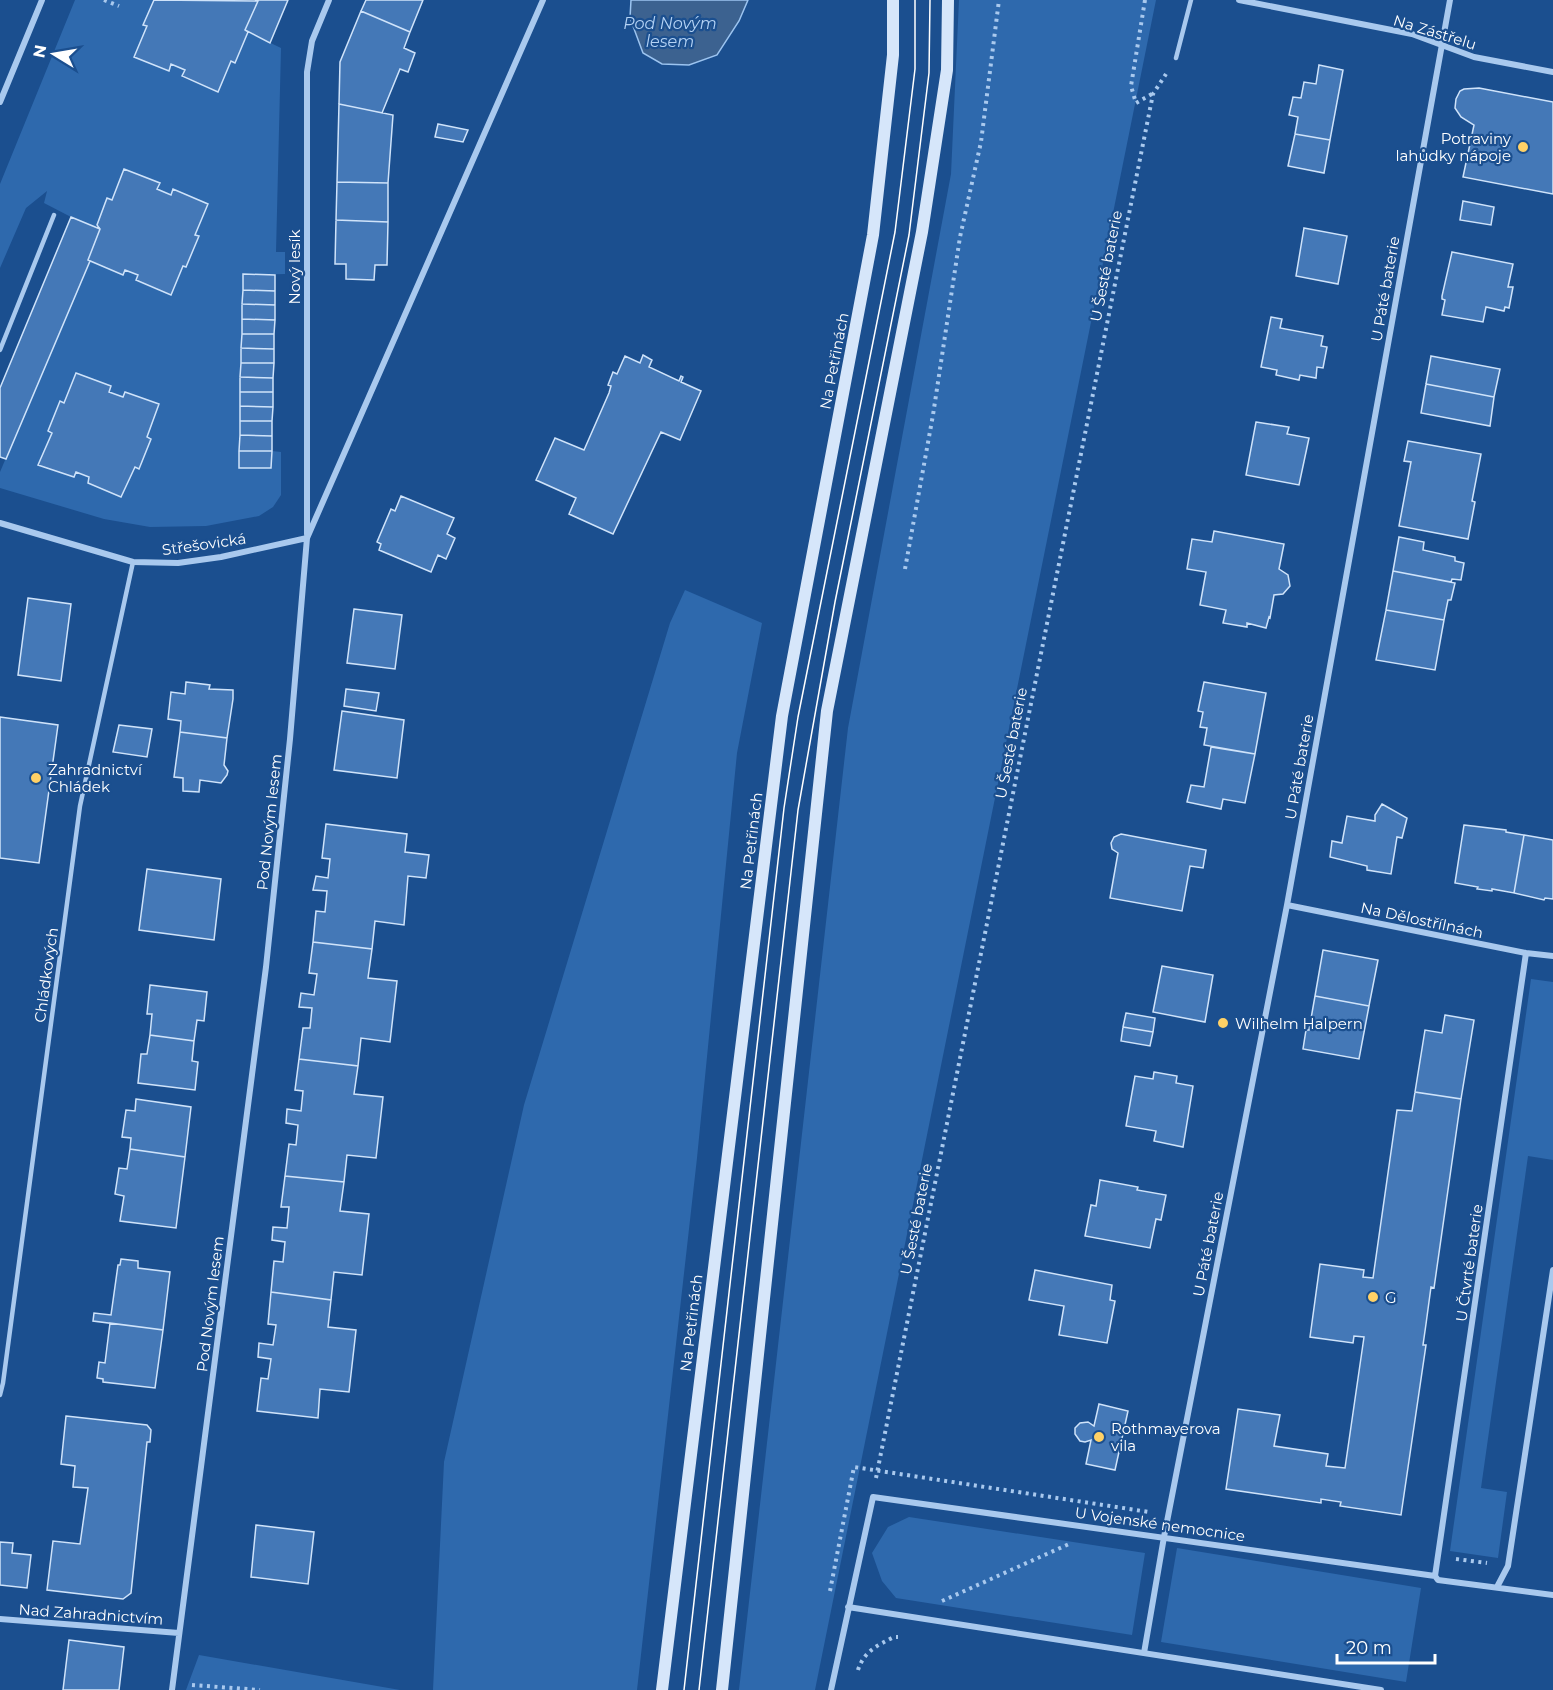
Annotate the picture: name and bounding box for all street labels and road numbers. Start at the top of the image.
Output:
street label: Na Zástřelu [1391,10,1479,54]
street label: U Šesté baterie [1086,209,1126,323]
street label: Nový lesík [285,230,304,304]
street label: U Páté baterie [1366,235,1404,343]
street label: Na Petřinách [815,311,853,411]
street label: Střešovická [161,529,247,559]
street label: U Šesté baterie [991,686,1031,800]
street label: U Páté baterie [1280,713,1318,821]
street label: Pod Novým lesem [252,753,286,891]
street label: Na Petřinách [736,791,766,891]
street label: Na Dělostřílnách [1359,898,1485,942]
street label: Chládkových [30,926,62,1024]
street label: U Šesté baterie [896,1162,936,1276]
street label: U Páté baterie [1188,1190,1228,1298]
street label: U Čtvrté baterie [1451,1203,1487,1323]
street label: Pod Novým lesem [192,1235,228,1373]
street label: Na Petřinách [676,1273,706,1373]
street label: U Vojenské nemocnice [1074,1503,1246,1545]
street label: Nad Zahradnictvím [18,1599,164,1629]

